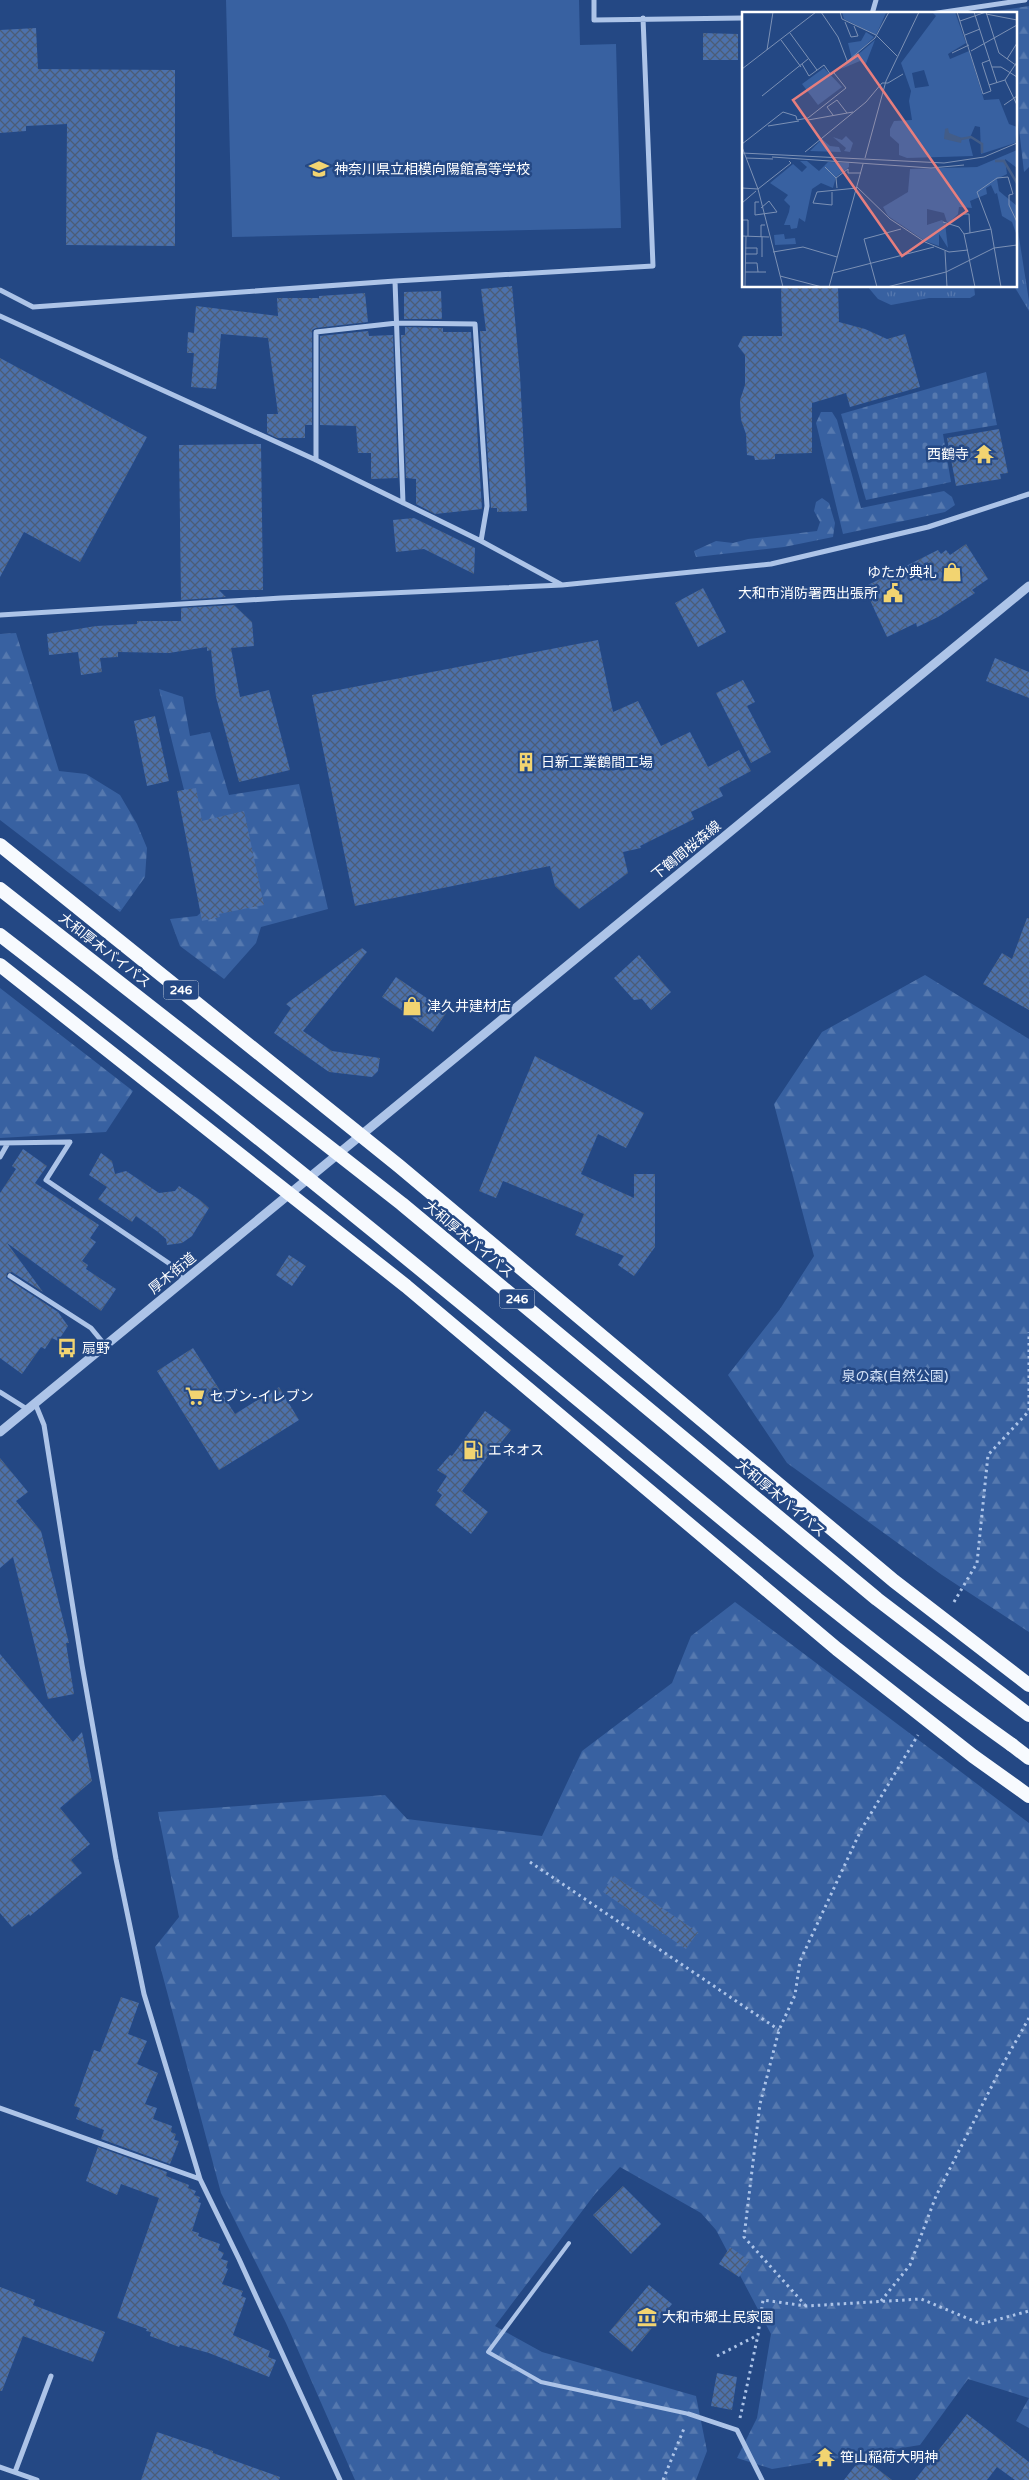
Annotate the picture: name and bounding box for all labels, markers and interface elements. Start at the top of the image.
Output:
inset map [742,12,1016,288]
school or university icon: 神奈川県立相模向陽館高等学校 [308,158,330,180]
place label: 神奈川県立相模向陽館高等学校 [334,161,530,178]
temple icon: 西鶴寺 [973,443,995,465]
place label: 西鶴寺 [927,446,969,463]
shop icon: ゆたか典礼 [941,561,963,583]
place label: ゆたか典礼 [867,564,937,581]
public building icon: 大和市消防署西出張所 [882,582,904,604]
place label: 大和市消防署西出張所 [738,585,878,602]
building icon: 日新工業鶴間工場 [515,751,537,773]
place label: 日新工業鶴間工場 [541,754,653,771]
street label: 下鶴間桜森線 [648,817,724,883]
street label: 大和厚木バイパス [55,909,154,991]
road number: 246 [164,980,198,1000]
shop icon: 津久井建材店 [401,995,423,1017]
place label: 津久井建材店 [427,998,511,1015]
street label: 大和厚木バイパス [420,1197,517,1282]
street label: 厚木街道 [145,1249,199,1298]
road number: 246 [500,1290,534,1308]
bus stop icon: 扇野 [56,1337,78,1359]
place label: 扇野 [82,1340,110,1357]
park label: 泉の森(自然公園) [842,1368,948,1385]
supermarket icon: セブン-イレブン [184,1385,206,1407]
place label: セブン-イレブン [210,1388,314,1405]
fuel station icon: エネオス [462,1439,484,1461]
place label: エネオス [488,1442,544,1459]
street label: 大和厚木バイパス [732,1456,829,1541]
museum icon: 大和市郷土民家園 [636,2306,658,2328]
place label: 大和市郷土民家園 [662,2309,774,2326]
temple icon: 笹山稲荷大明神 [814,2446,836,2468]
place label: 笹山稲荷大明神 [840,2449,938,2466]

